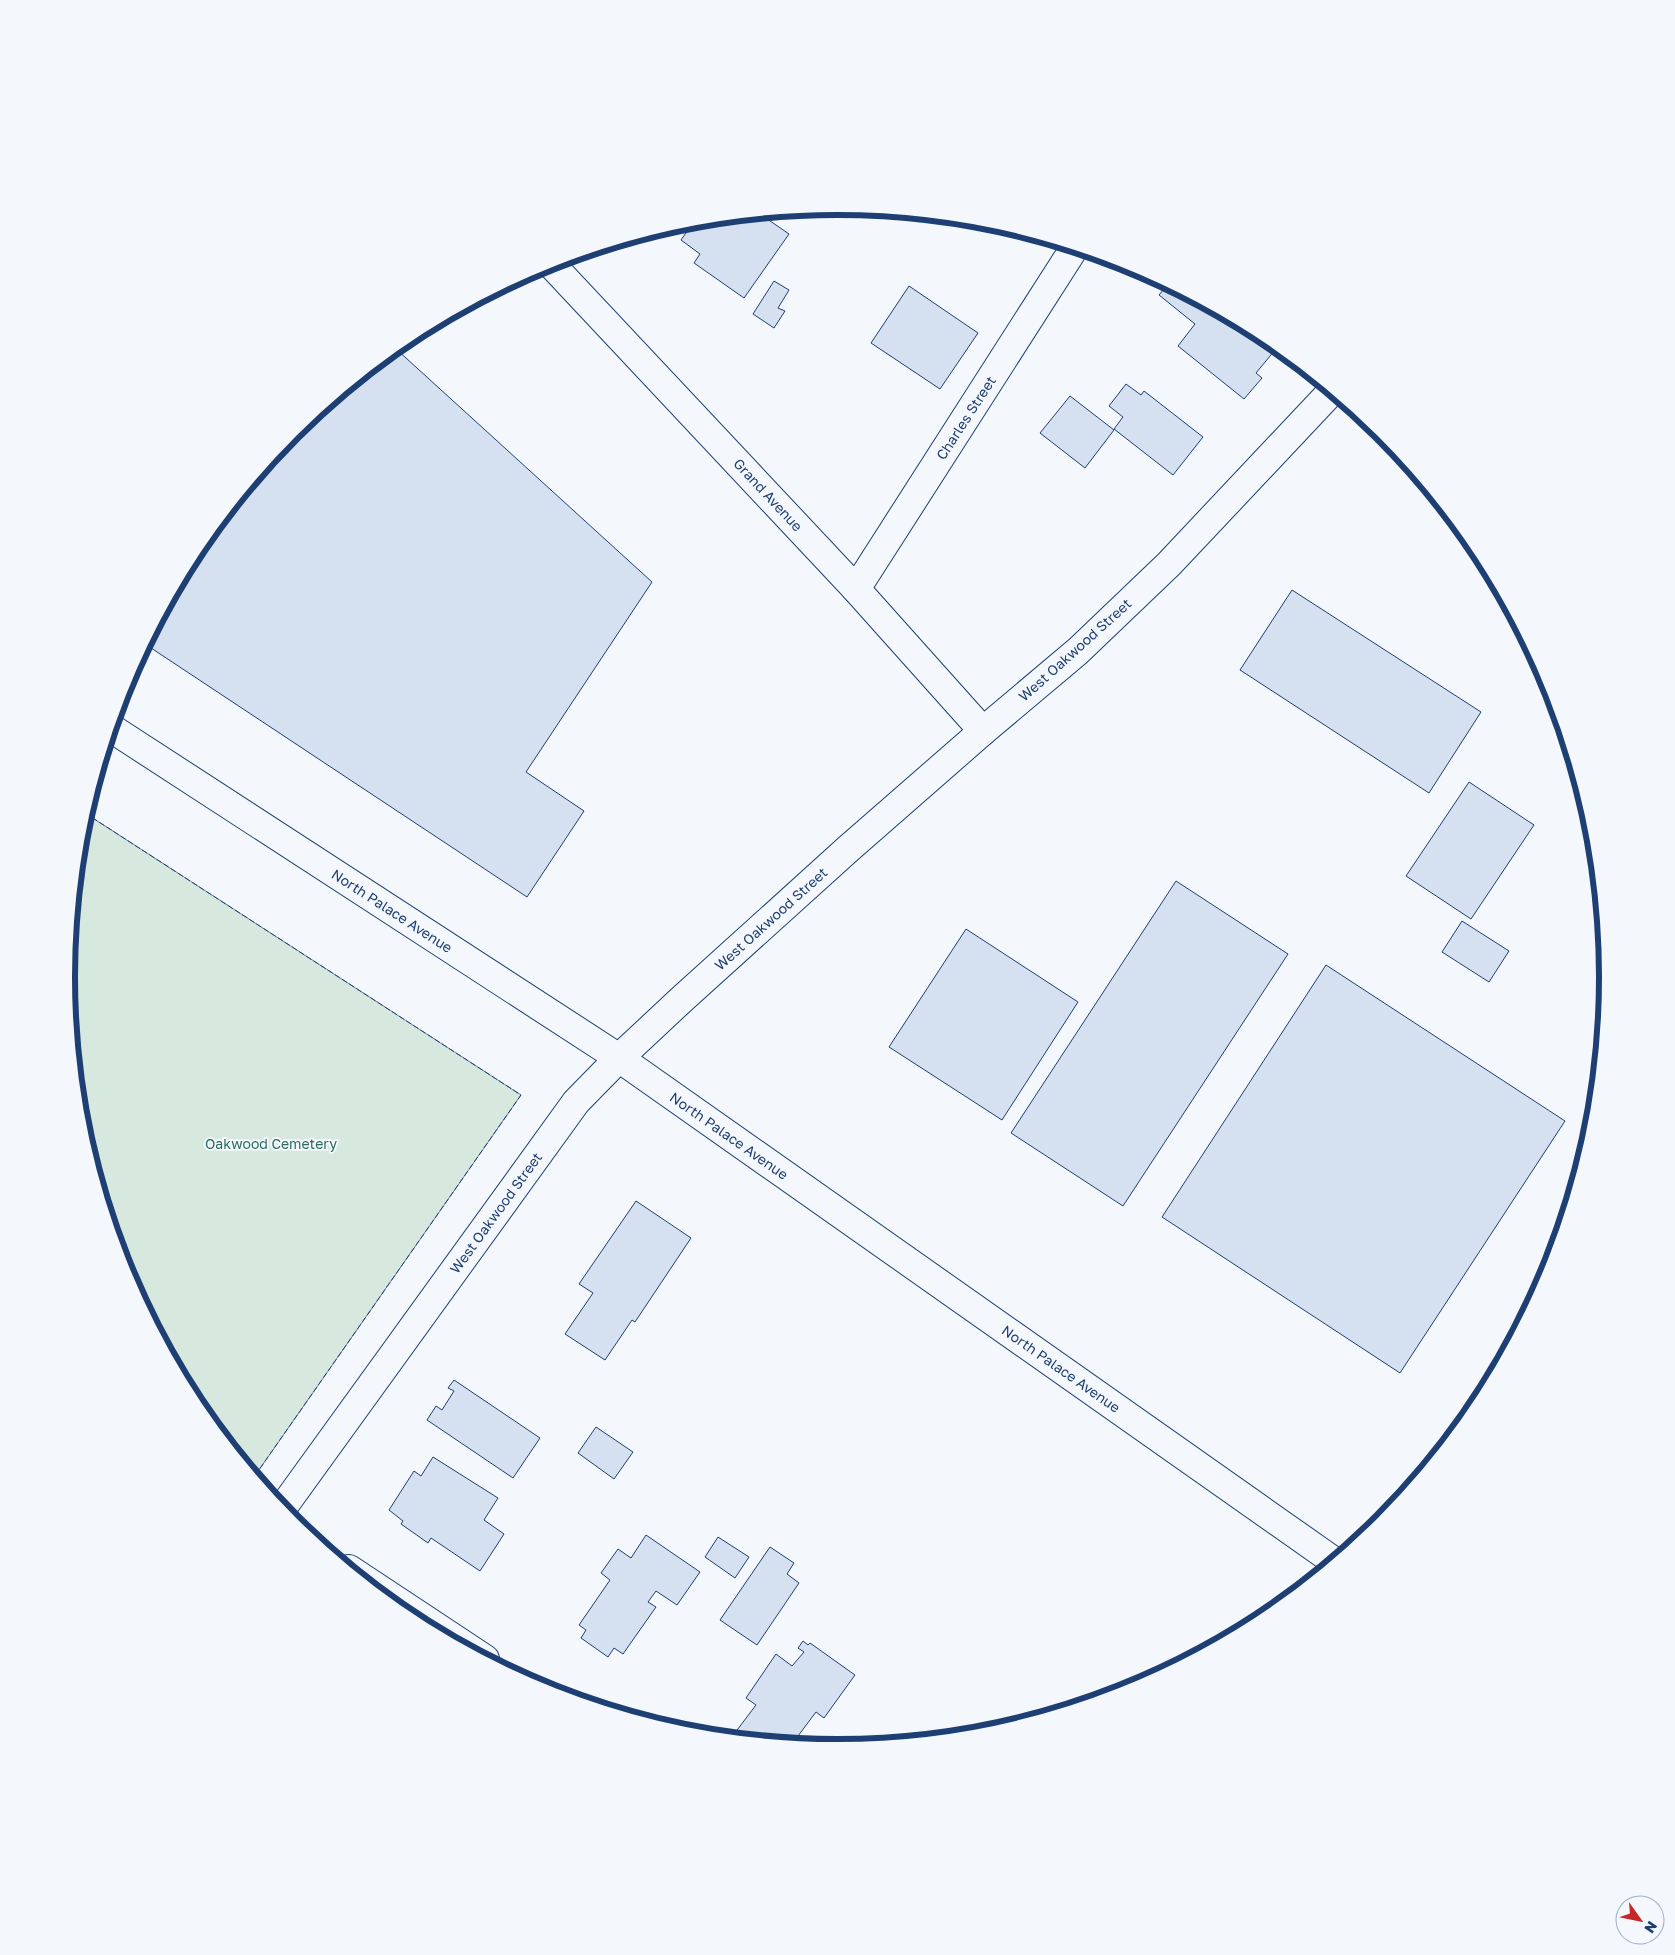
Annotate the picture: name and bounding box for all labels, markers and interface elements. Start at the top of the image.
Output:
street label: Charles Street [932,373,999,463]
street label: Grand Avenue [730,455,806,535]
street label: West Oakwood Street [1015,595,1134,705]
street label: West Oakwood Street [711,864,830,974]
street label: North Palace Avenue [329,865,456,956]
street label: North Palace Avenue [667,1088,792,1183]
park label: Oakwood Cemetery [205,1135,337,1152]
street label: West Oakwood Street [446,1149,545,1277]
street label: North Palace Avenue [999,1321,1124,1416]
north arrow [1615,1895,1665,1945]
text: N [1641,1918,1661,1936]

